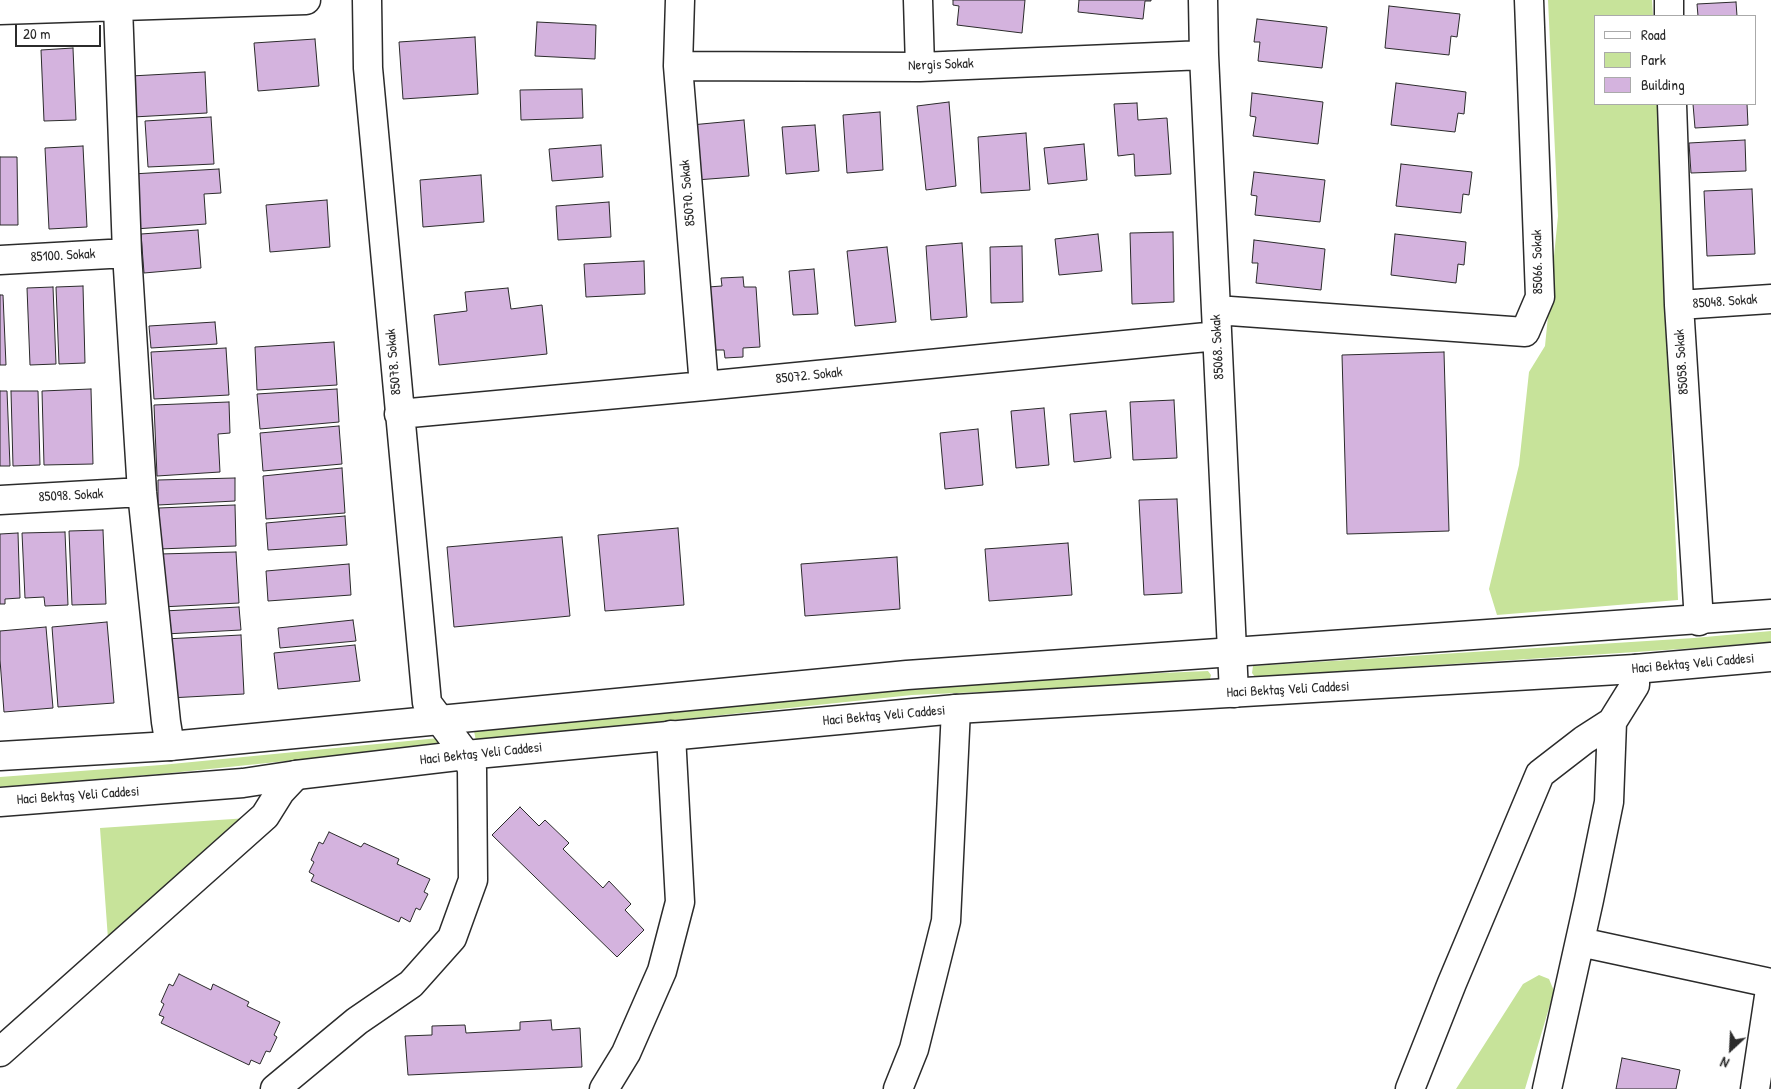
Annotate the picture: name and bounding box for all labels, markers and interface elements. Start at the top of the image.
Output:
scale bar [18,15,104,47]
legend [1594,15,1756,105]
text: 20 m [23,23,50,44]
text: Road [1641,24,1666,45]
text: Park [1641,49,1666,70]
street label: Nergis Sokak [908,55,974,75]
text: Building [1641,74,1685,95]
street label: 85070. Sokak [677,159,699,227]
street label: 85066. Sokak [1529,229,1547,295]
street label: 85100. Sokak [30,246,96,266]
street label: 85048. Sokak [1692,291,1758,313]
street label: 85068. Sokak [1208,314,1228,380]
street label: 85078. Sokak [383,328,405,396]
street label: 85058. Sokak [1671,329,1693,395]
street label: 85072. Sokak [775,364,843,388]
street label: 85098. Sokak [38,486,104,506]
street label: Haci Bektaş Veli Caddesi [1631,650,1755,678]
street label: Haci Bektaş Veli Caddesi [1226,678,1350,702]
street label: Haci Bektaş Veli Caddesi [822,702,946,730]
street label: Haci Bektaş Veli Caddesi [419,739,543,769]
street label: Haci Bektaş Veli Caddesi [16,783,140,809]
north arrow [1706,1024,1756,1074]
text: N [1717,1053,1732,1073]

